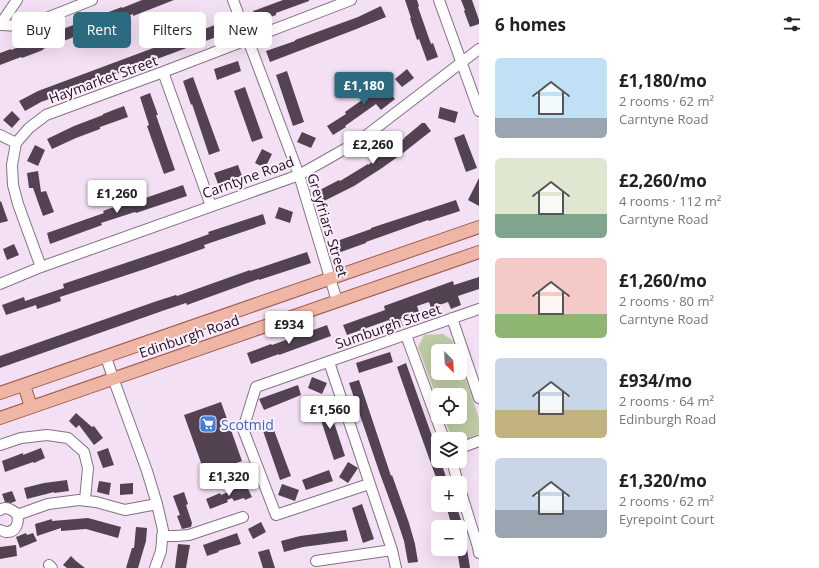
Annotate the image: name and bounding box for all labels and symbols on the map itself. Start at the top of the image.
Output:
street label: Haymarket Street [46,50,160,108]
pin: £1,180 [331,72,397,106]
pin: £2,260 [340,131,406,165]
street label: Carntyne Road [199,152,297,202]
street label: Greyfriars Street [303,171,353,279]
pin: £1,260 [84,180,150,214]
street label: Sumburgh Street [332,299,444,353]
street label: Edinburgh Road [136,310,242,362]
pin: £934 [265,311,313,345]
north arrow [431,344,467,380]
pin: £1,560 [297,396,363,430]
supermarket icon: Scotmid [198,414,218,434]
place label: Scotmid [221,415,274,434]
pin: £1,320 [196,463,262,497]

